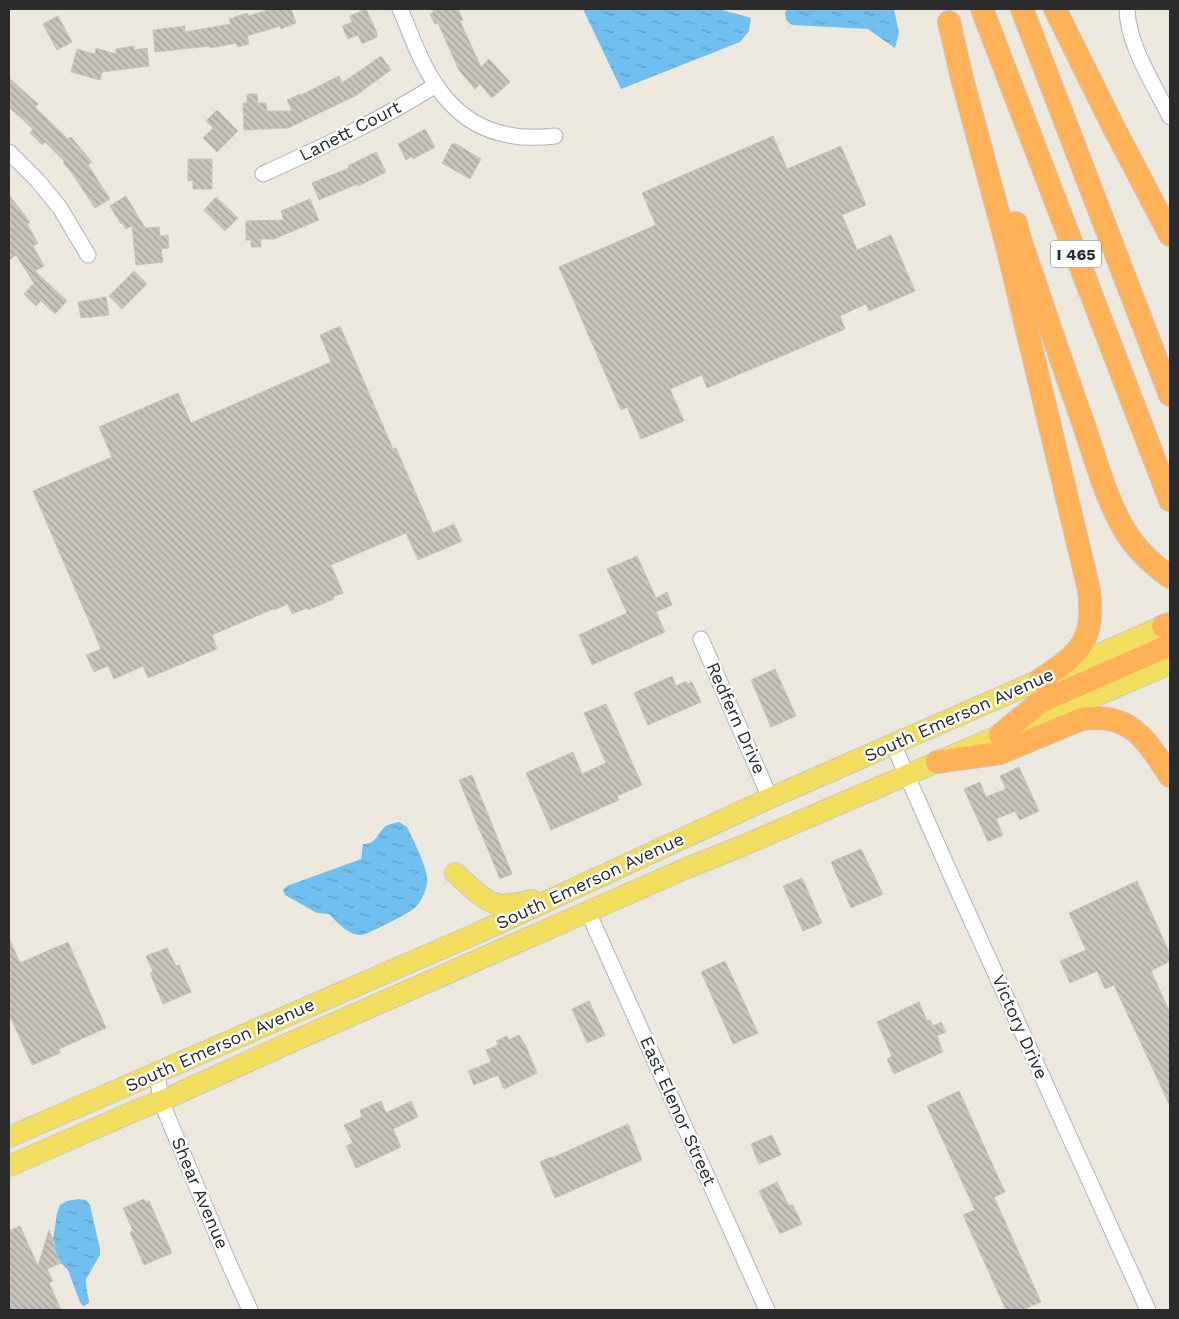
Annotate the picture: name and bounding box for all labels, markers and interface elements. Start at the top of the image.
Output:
street label: Lanett Court [296,96,404,165]
road number: I 465 [1051,240,1101,268]
street label: Redfern Drive [702,659,770,777]
street label: South Emerson Avenue [861,663,1057,766]
street label: South Emerson Avenue [493,828,687,933]
street label: Victory Drive [988,971,1053,1082]
street label: South Emerson Avenue [122,993,318,1096]
street label: East Elenor Street [636,1033,721,1189]
street label: Shear Avenue [167,1134,233,1252]

